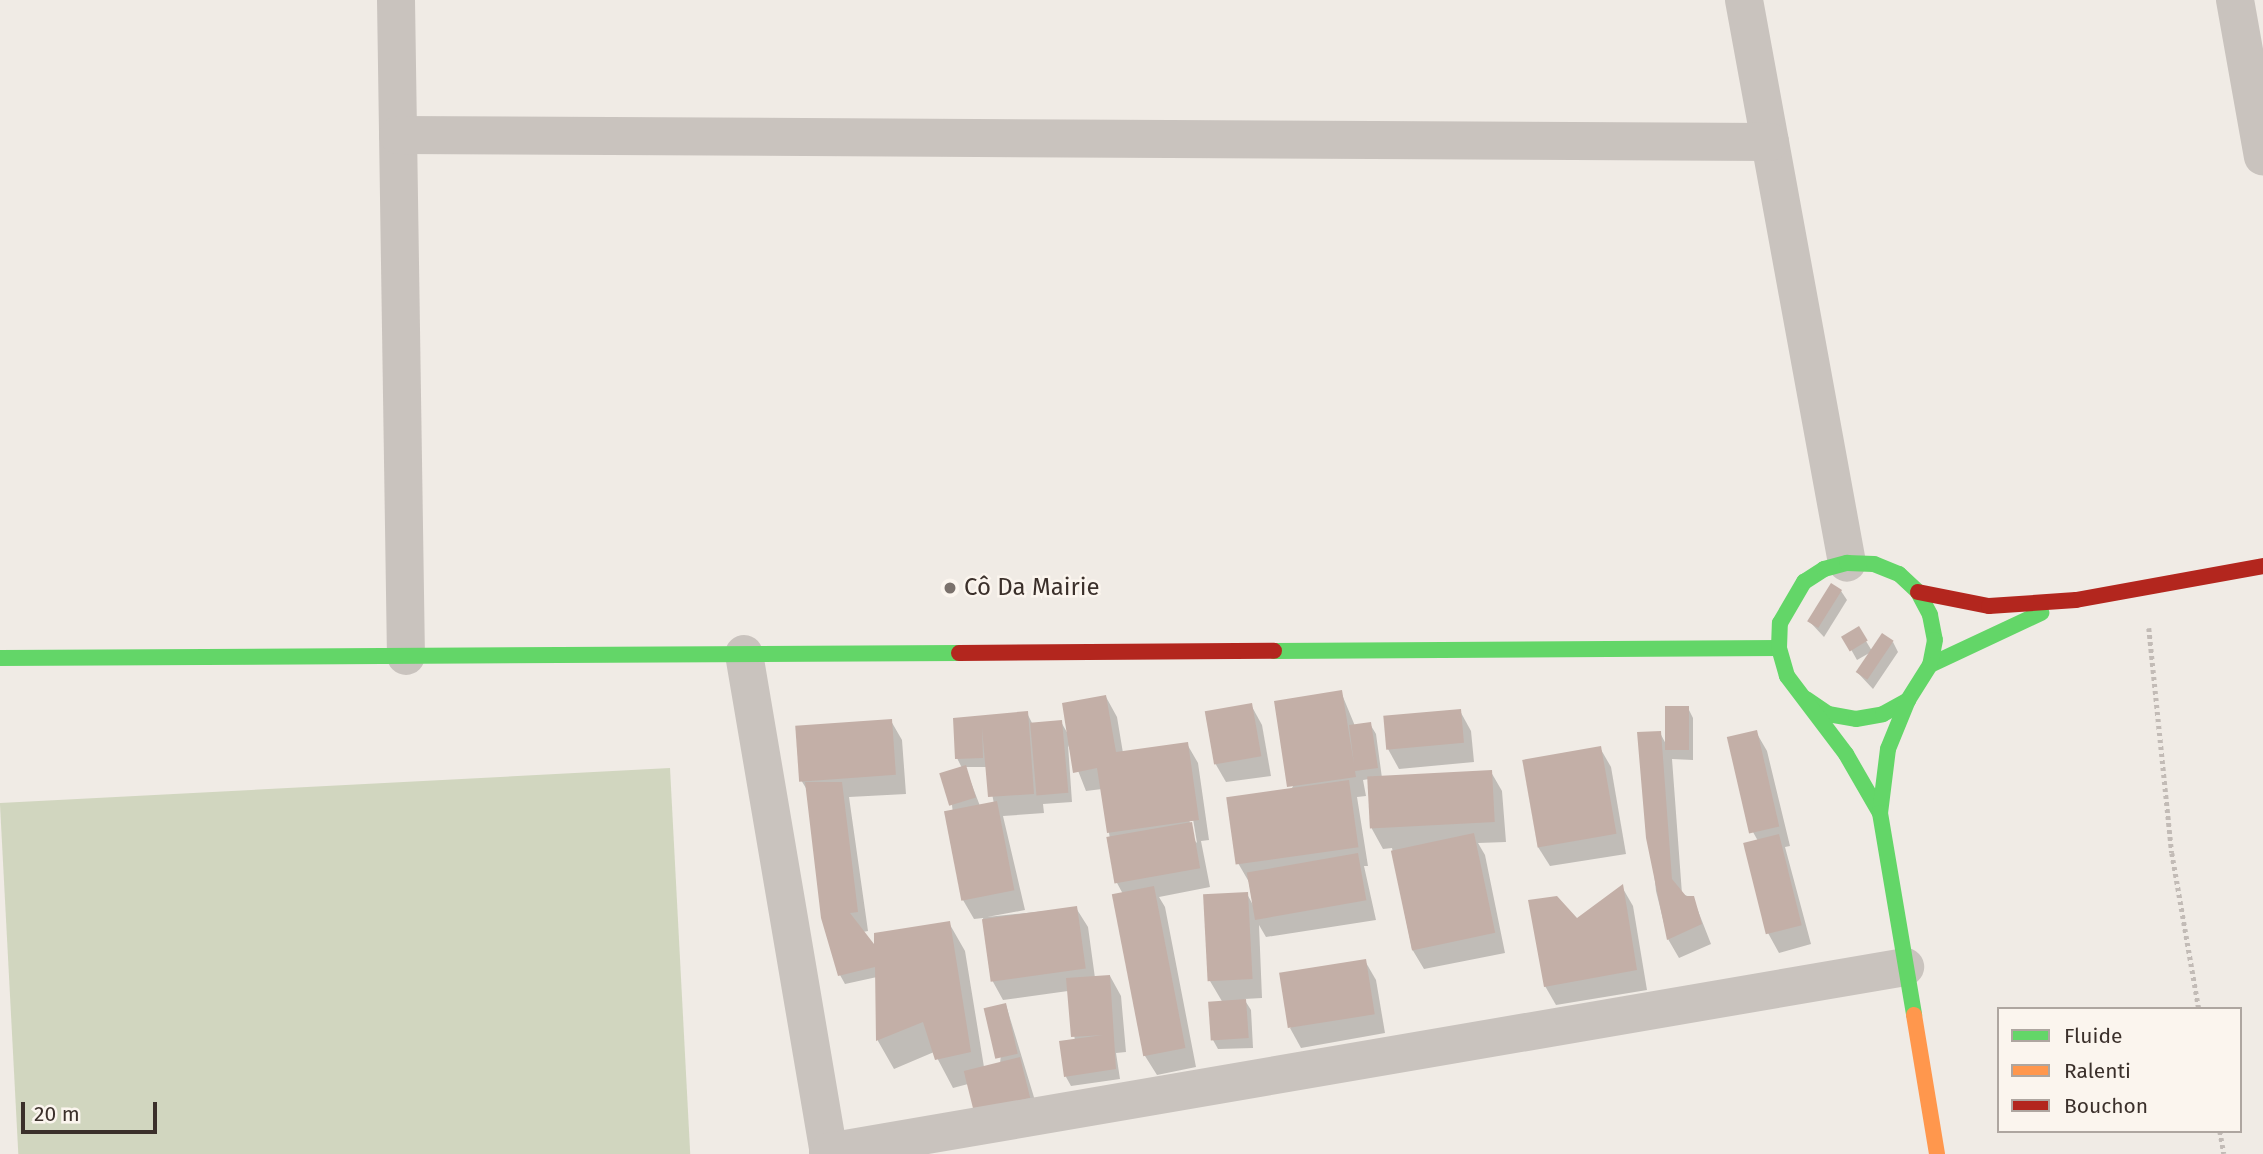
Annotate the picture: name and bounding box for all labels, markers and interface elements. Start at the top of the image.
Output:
place label: Cô Da Mairie [964,574,1100,602]
marker: Cô Da Mairie [942,580,958,596]
legend [1997,1007,2242,1133]
text: Fluide [2064,1023,2122,1049]
text: Ralenti [2064,1058,2131,1084]
scale bar [24,1088,161,1132]
text: Bouchon [2064,1093,2148,1119]
text: 20 m [34,1101,80,1127]

